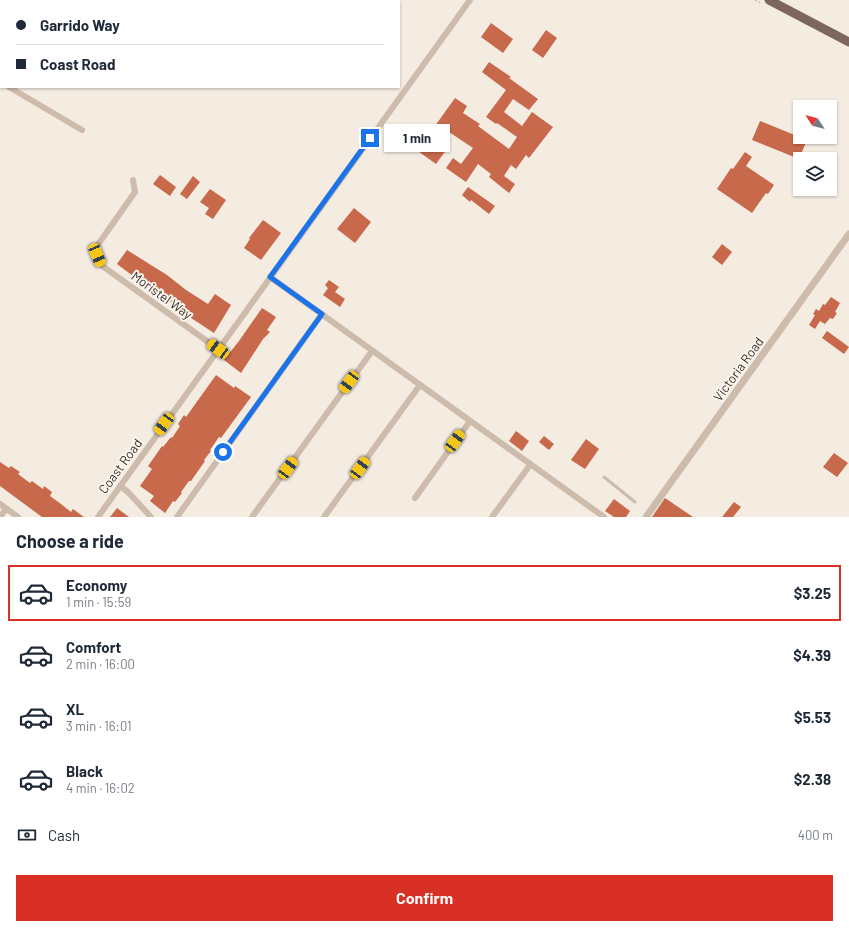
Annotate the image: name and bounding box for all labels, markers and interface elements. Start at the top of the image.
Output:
text: Garrido Way [40,16,120,34]
text: Coast Road [40,55,115,73]
north arrow [793,100,837,144]
map controls [793,100,837,196]
callout: 1 min [384,124,450,152]
route end [361,129,379,147]
text: 1 min [403,130,431,146]
button: layers [793,152,837,196]
car [87,242,107,268]
street label: Moristel Way [129,268,195,322]
street label: Victoria Road [709,334,767,404]
car [205,337,231,361]
car [337,369,361,395]
car [152,411,176,437]
car [443,428,467,454]
street label: Coast Road [95,435,145,497]
route start [214,443,232,461]
car [276,455,300,481]
car [348,455,372,481]
text: Choose a ride [16,530,124,552]
icon: car [18,575,54,611]
text: Economy [66,576,127,594]
text: $3.25 [794,584,831,602]
text: 1 min · 15:59 [66,594,131,610]
icon: car [18,637,54,673]
text: Comfort [66,638,121,656]
text: $4.39 [793,646,831,664]
text: 2 min · 16:00 [66,656,135,672]
icon: car [18,699,54,735]
text: XL [66,700,84,718]
text: $5.53 [794,708,831,726]
text: 3 min · 16:01 [66,718,131,734]
icon: car [18,761,54,797]
text: Black [66,762,103,780]
text: $2.38 [794,770,831,788]
text: 4 min · 16:02 [66,780,135,796]
icon: cash [16,824,38,846]
text: Cash [48,826,80,844]
text: 400 m [798,827,833,843]
button: Confirm [16,875,833,921]

